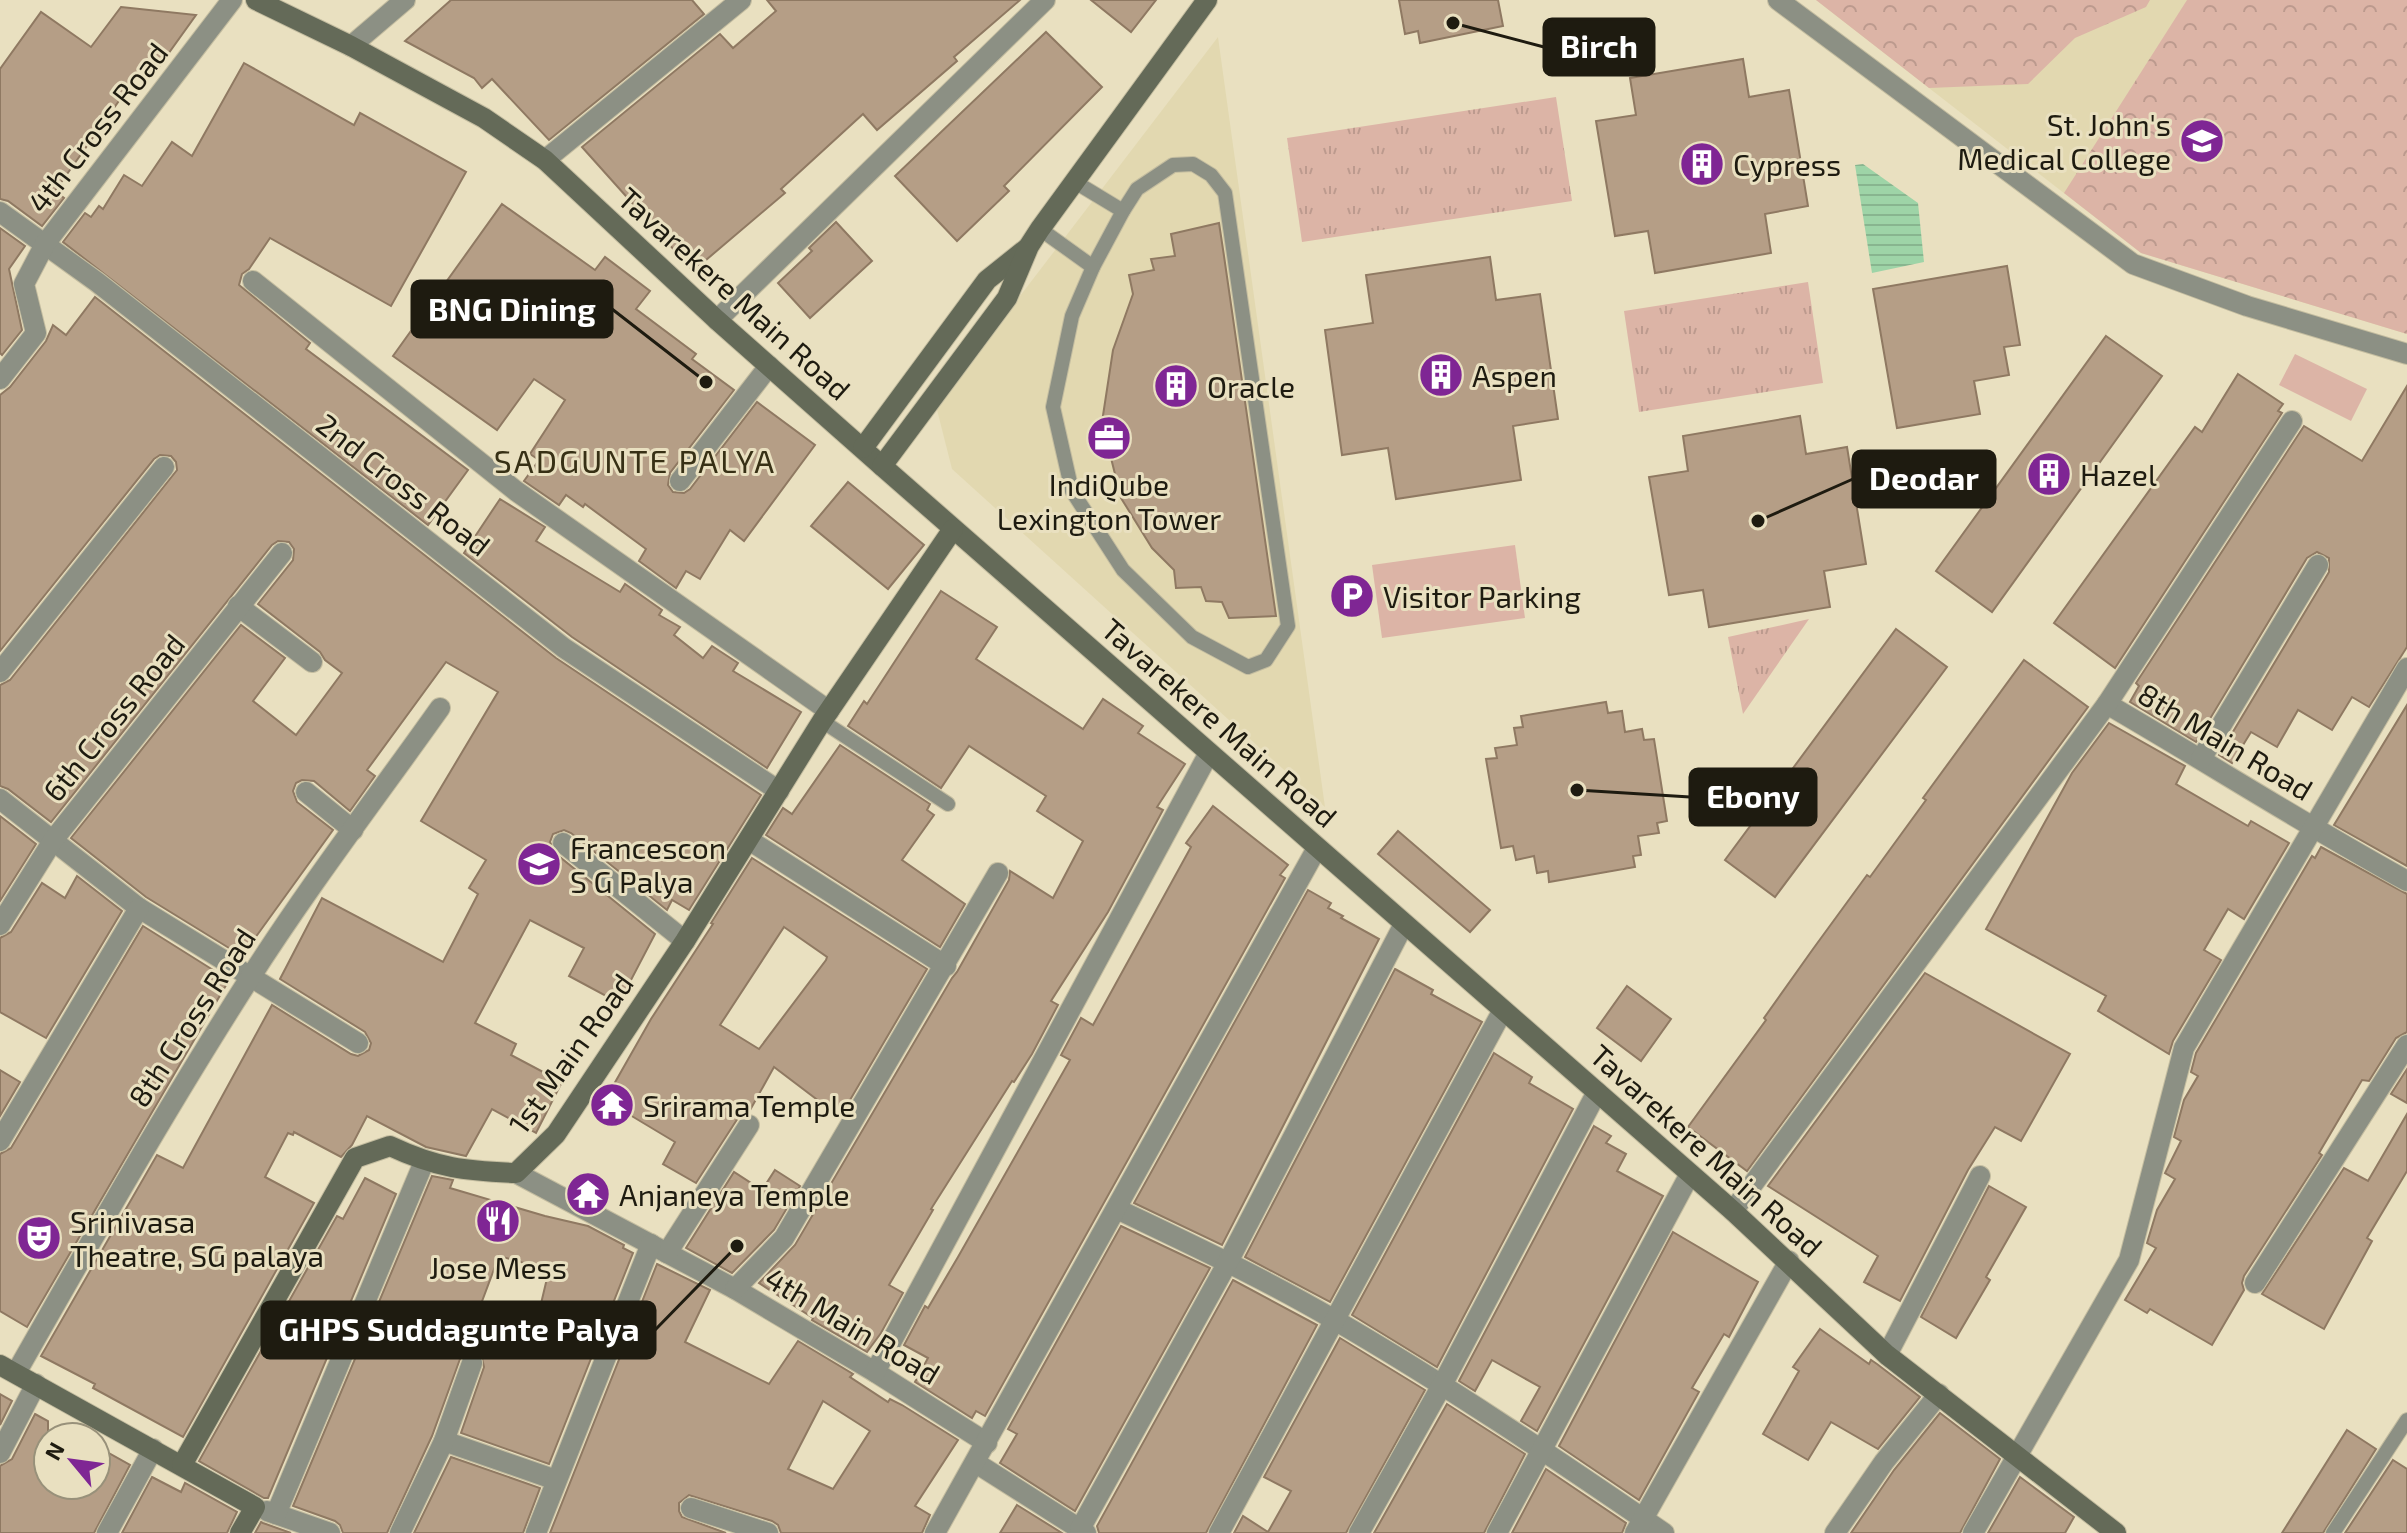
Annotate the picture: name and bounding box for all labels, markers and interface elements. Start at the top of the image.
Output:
callout: Birch [1544,19,1654,75]
text: Birch [1560,26,1638,64]
street label: 4th Cross Road [19,35,175,219]
place label: St. John's Medical College [1957,106,2171,176]
school or university icon: St. John's Medical College [2178,117,2226,165]
building icon: Cypress [1678,140,1726,188]
place label: Cypress [1733,146,1841,182]
street label: Tavarekere Main Road [612,179,858,407]
callout: BNG Dining [412,281,612,337]
text: BNG Dining [428,289,596,327]
building icon: Aspen [1417,351,1465,399]
place label: Aspen [1472,357,1557,393]
building icon: Oracle [1152,362,1200,410]
place label: Oracle [1207,368,1295,404]
street label: 2nd Cross Road [310,405,498,563]
office icon: IndiQube Lexington Tower [1085,414,1133,462]
district label: SADGUNTE PALYA [494,441,776,479]
building icon: Hazel [2025,450,2073,498]
callout: Deodar [1853,451,1995,507]
place label: Hazel [2080,456,2157,492]
text: Deodar [1869,458,1979,496]
place label: IndiQube Lexington Tower [997,466,1221,536]
parking icon: Visitor Parking [1328,572,1376,620]
place label: Visitor Parking [1383,578,1581,614]
street label: Tavarekere Main Road [1095,610,1345,834]
street label: 6th Cross Road [35,626,191,808]
street label: 8th Main Road [2132,675,2320,807]
callout: Ebony [1690,769,1816,825]
text: Ebony [1706,776,1800,815]
place label: Francescon S G Palya [570,829,726,899]
school or university icon: Francescon S G Palya [515,840,563,888]
street label: 8th Cross Road [120,921,262,1113]
street label: 1st Main Road [500,966,640,1140]
street label: Tavarekere Main Road [1584,1036,1830,1264]
temple icon: Srirama Temple [588,1081,636,1129]
place label: Srirama Temple [643,1087,855,1123]
temple icon: Anjaneya Temple [564,1170,612,1218]
place label: Anjaneya Temple [619,1176,850,1212]
restaurant icon: Jose Mess [474,1197,522,1245]
place label: Srinivasa Theatre, SG palaya [70,1203,324,1273]
theatre icon: Srinivasa Theatre, SG palaya [15,1214,63,1262]
place label: Jose Mess [429,1249,567,1285]
street label: 4th Main Road [759,1259,947,1391]
callout: GHPS Suddagunte Palya [262,1302,655,1358]
text: GHPS Suddagunte Palya [278,1309,640,1348]
north arrow [32,1421,112,1501]
text: N [38,1438,69,1464]

